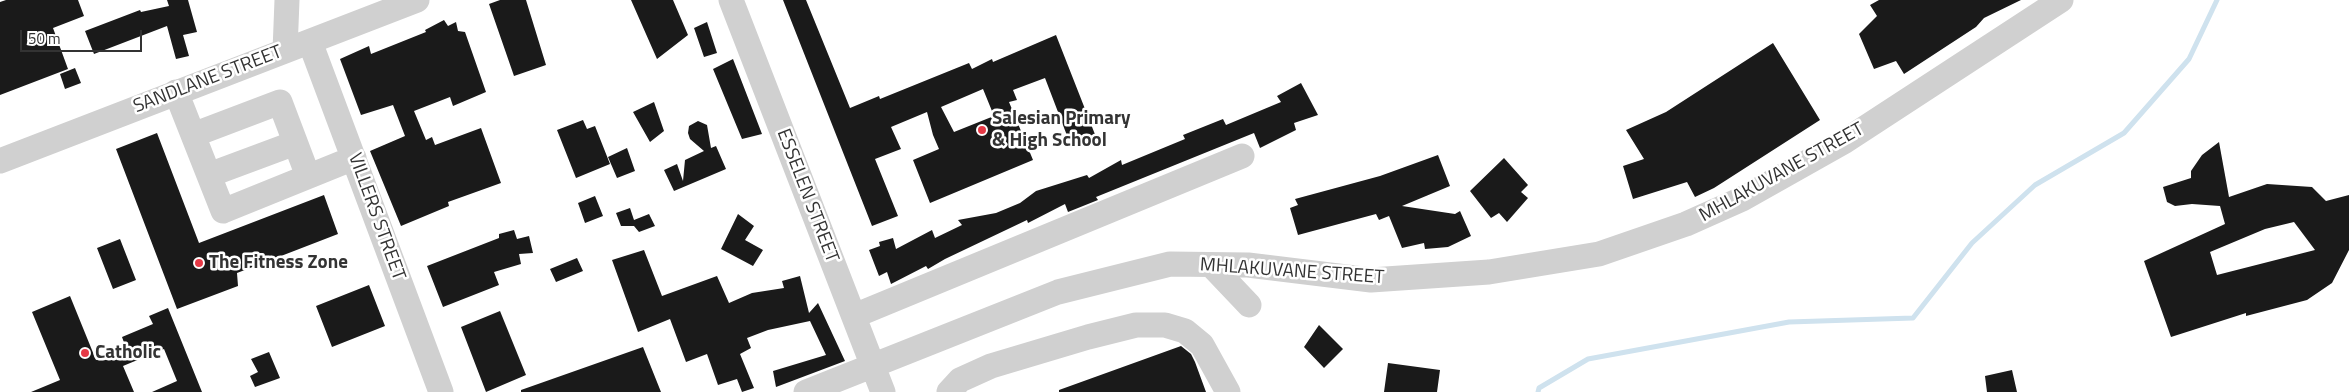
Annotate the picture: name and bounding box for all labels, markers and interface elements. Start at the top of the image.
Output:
scale bar [22,20,145,52]
text: 50 m [28,27,61,50]
street label: SANDLANE STREET [130,41,286,119]
place label: Salesian Primary & High School [992,108,1131,152]
street label: MHLAKUVANE STREET [1696,118,1868,228]
marker: Salesian Primary & High School [976,124,988,136]
street label: ESSELEN STREET [771,126,843,266]
street label: VILLERS STREET [342,150,410,284]
place label: The Fitness Zone [209,252,348,274]
street label: MHLAKUVANE STREET [1199,254,1385,290]
marker: The Fitness Zone [193,257,205,269]
place label: Catholic [95,342,161,364]
marker: Catholic [79,347,91,359]

